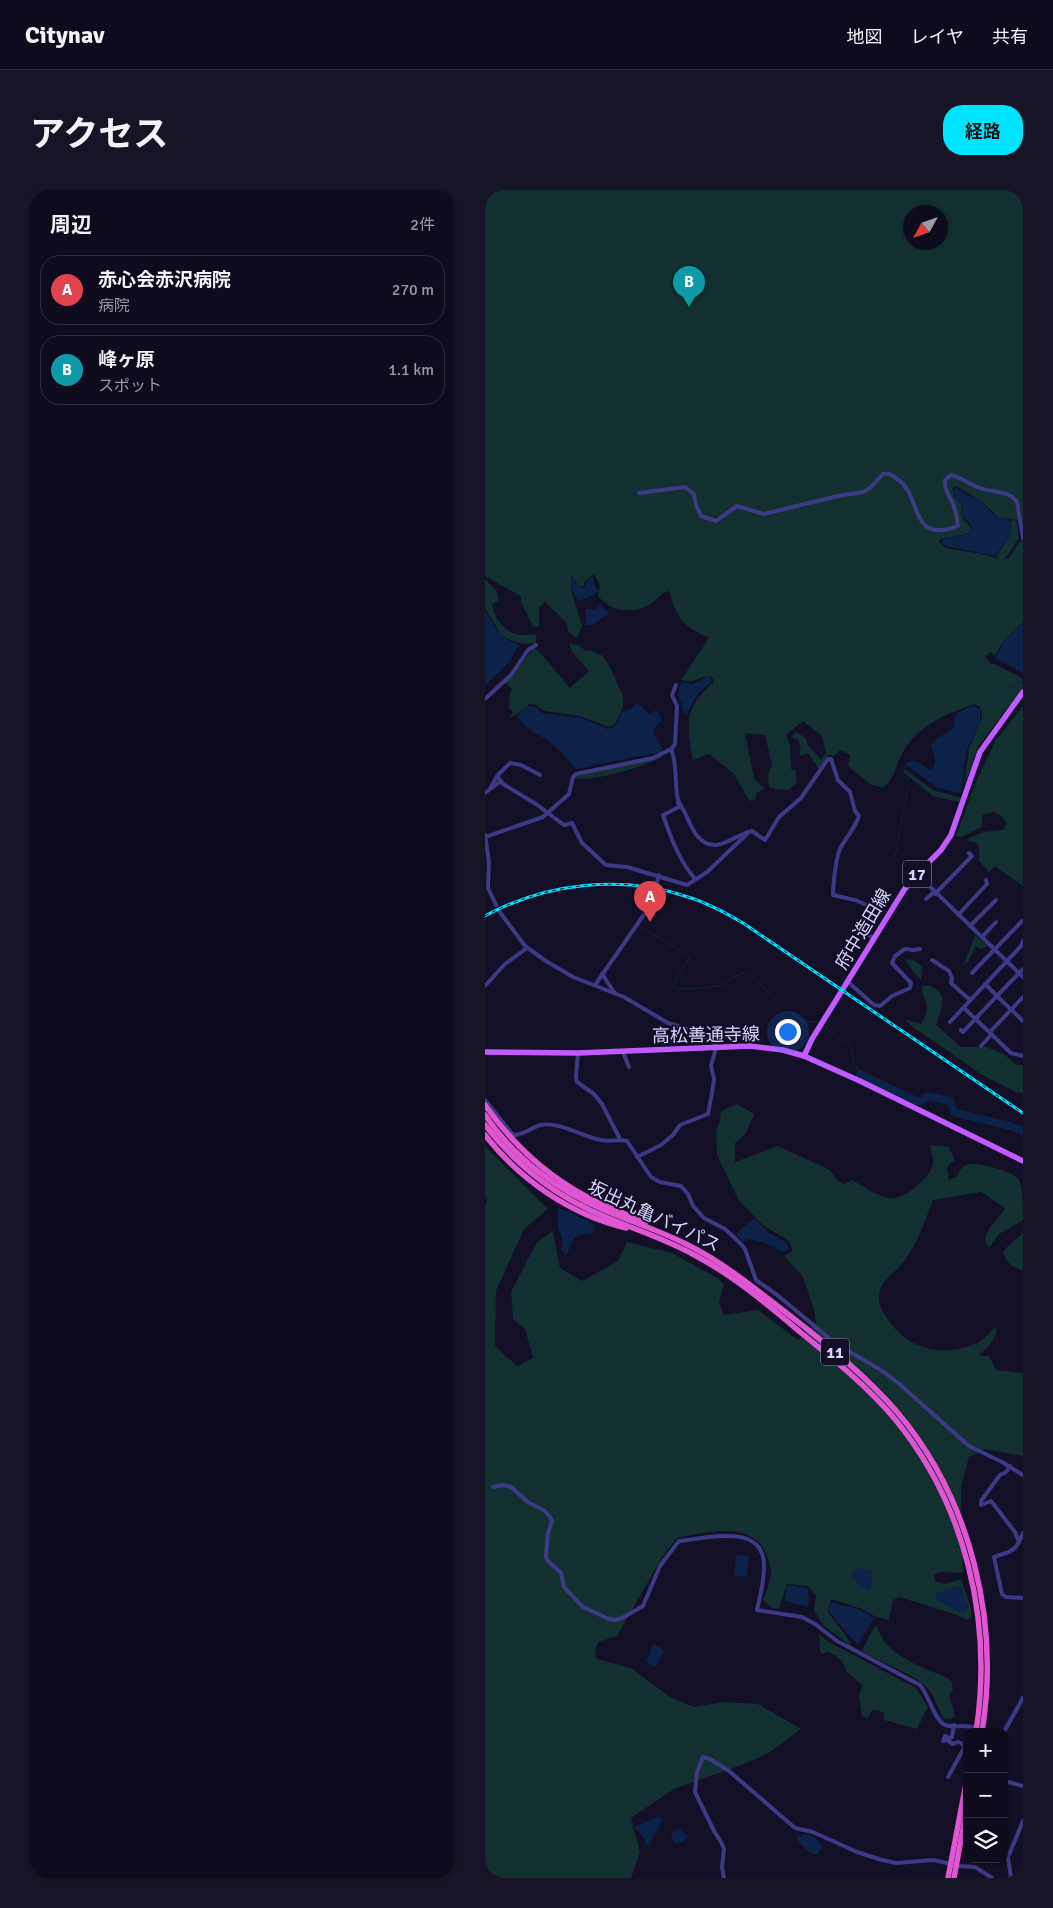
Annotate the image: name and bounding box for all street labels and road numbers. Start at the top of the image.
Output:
road number: 17 [903,861,931,888]
street label: 府中造田線 [830,885,896,973]
street label: 高松善通寺線 [652,1023,760,1047]
street label: 坂出丸亀バイパス [584,1176,724,1256]
road number: 11 [821,1338,849,1366]

